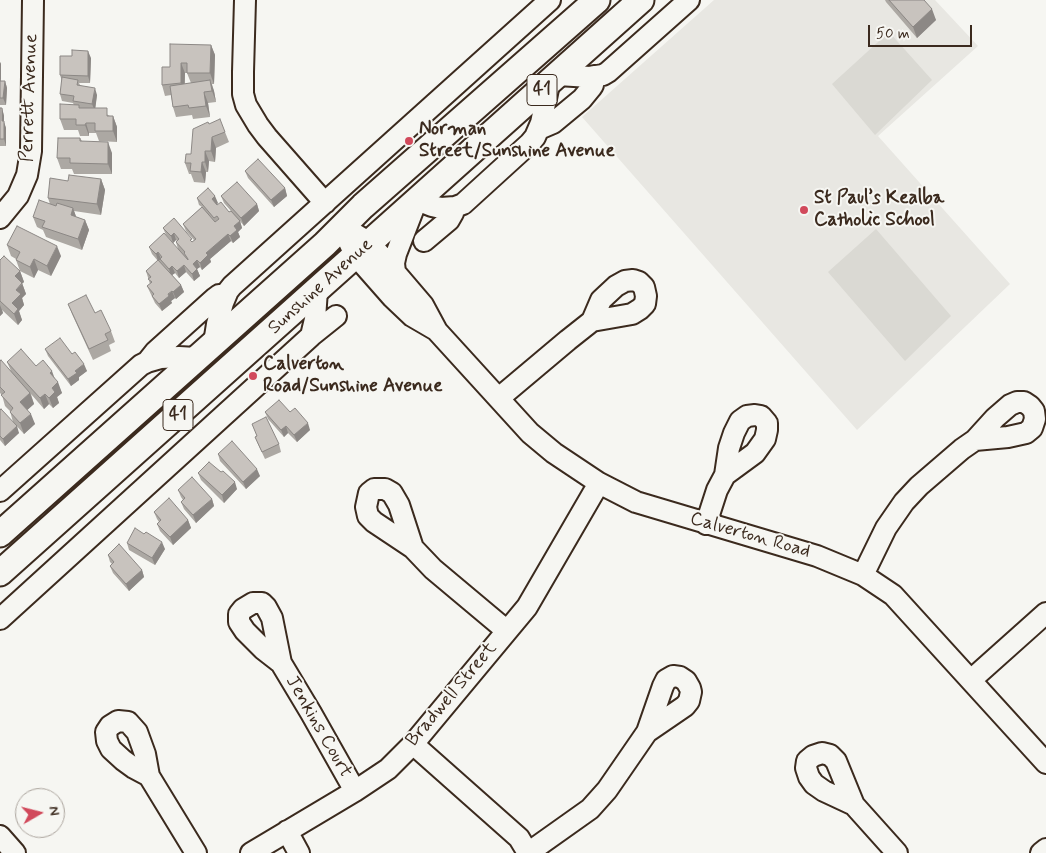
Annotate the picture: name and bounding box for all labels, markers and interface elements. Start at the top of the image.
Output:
scale bar [871,15,975,47]
text: 50 m [876,24,910,44]
street label: Perrett Avenue [16,33,44,163]
road number: 41 [527,74,557,106]
place label: Norman Street/Sunshine Avenue [419,119,615,163]
marker: Norman Street/Sunshine Avenue [403,135,415,147]
place label: St Paul’s Kealba Catholic School [814,188,944,232]
marker: St Paul’s Kealba Catholic School [798,204,810,216]
street label: Sunshine Avenue [264,234,378,340]
place label: Calverton Road/Sunshine Avenue [263,354,442,398]
marker: Calverton Road/Sunshine Avenue [247,370,259,382]
road number: 41 [163,400,193,430]
street label: Calverton Road [687,508,813,564]
street label: Bradwell Street [402,638,502,752]
street label: Jenkins Court [280,672,356,782]
north arrow [15,788,65,838]
text: N [44,805,63,817]

